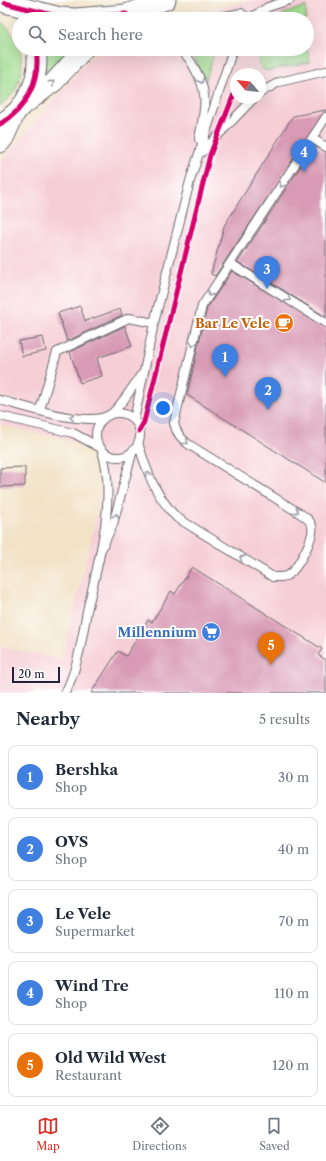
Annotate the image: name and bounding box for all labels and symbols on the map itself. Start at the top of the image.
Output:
north arrow [230,68,266,104]
one-way arrow [196,76,204,84]
one-way arrow [47,80,55,88]
pin: 4 [291,139,317,172]
one-way arrow [279,181,287,188]
pin: 3 [254,256,280,289]
one-way arrow [208,289,215,296]
one-way arrow [284,294,291,302]
cafe icon: Bar Le Vele [273,312,295,334]
place label: Bar Le Vele [195,315,270,331]
one-way arrow [189,341,197,347]
pin: 1 [212,344,238,377]
pin: 2 [255,377,281,410]
your location [153,398,173,418]
one-way arrow [69,414,75,422]
one-way arrow [182,438,189,445]
one-way arrow [144,470,153,477]
one-way arrow [292,506,299,513]
one-way arrow [111,513,119,519]
one-way arrow [239,555,246,563]
supermarket icon: Millennium [200,621,222,643]
place label: Millennium [118,624,197,640]
pin: 5 [258,632,284,665]
scale bar [12,665,60,684]

